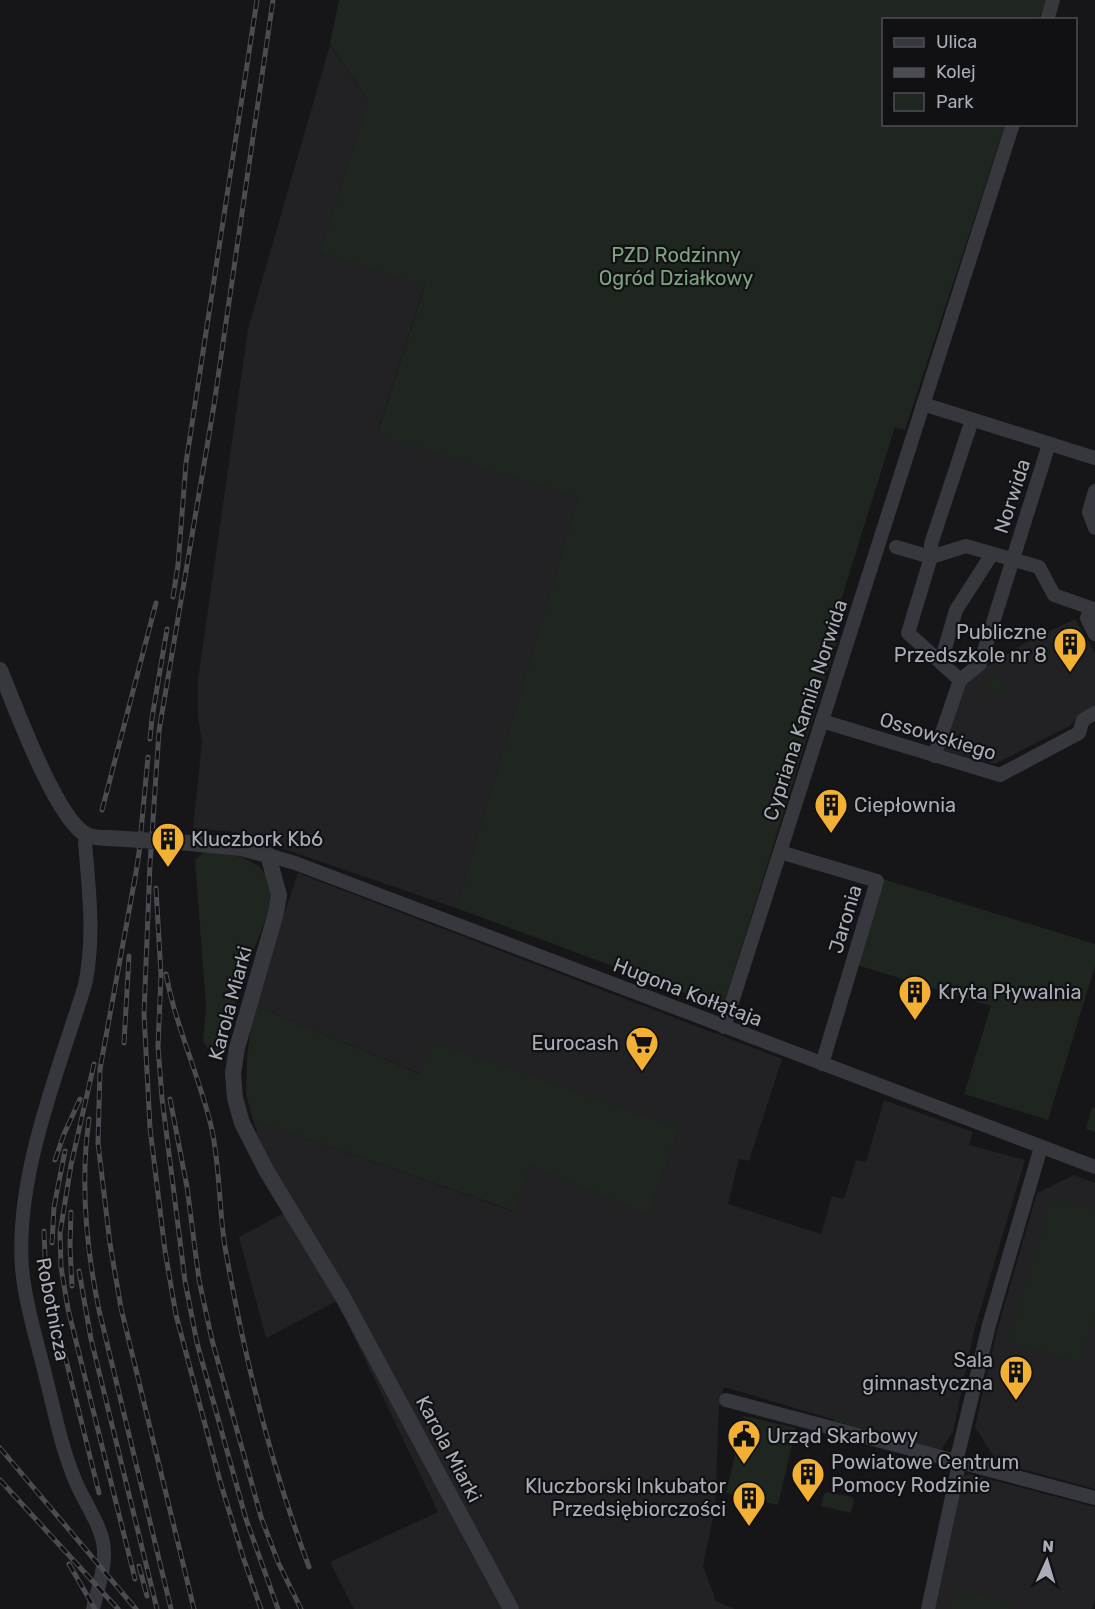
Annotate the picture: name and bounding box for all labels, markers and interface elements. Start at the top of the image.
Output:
legend [882,18,1077,126]
text: Ulica [936,31,977,53]
text: Kolej [936,61,976,83]
text: Park [936,91,974,113]
park label: PZD Rodzinny Ogród Działkowy [599,243,753,290]
street label: Norwida [989,456,1035,536]
street label: Cypriana Kamila Norwida [758,596,852,824]
place label: Publiczne Przedszkole nr 8 [894,620,1047,667]
building icon: Publiczne Przedszkole nr 8 [1052,626,1088,673]
street label: Ossowskiego [877,707,999,765]
building icon: Ciepłownia [813,787,849,834]
place label: Ciepłownia [854,793,956,817]
building icon: Kluczbork Kb6 [150,821,186,868]
place label: Kluczbork Kb6 [191,827,323,851]
street label: Jaronia [823,882,867,956]
street label: Karola Miarki [203,943,257,1063]
street label: Hugona Kołłątaja [610,953,766,1031]
building icon: Kryta Pływalnia [897,974,933,1021]
place label: Kryta Pływalnia [938,980,1081,1004]
supermarket icon: Eurocash [624,1025,660,1072]
place label: Eurocash [532,1031,619,1055]
street label: Robotnicza [31,1255,75,1363]
place label: Sala gimnastyczna [862,1348,993,1395]
building icon: Sala gimnastyczna [998,1354,1034,1401]
street label: Karola Miarki [411,1392,487,1506]
public building icon: Urząd Skarbowy [726,1418,762,1465]
place label: Urząd Skarbowy [767,1424,918,1448]
place label: Powiatowe Centrum Pomocy Rodzinie [831,1450,1019,1497]
building icon: Powiatowe Centrum Pomocy Rodzinie [790,1456,826,1503]
place label: Kluczborski Inkubator Przedsiębiorczości [525,1474,726,1521]
building icon: Kluczborski Inkubator Przedsiębiorczości [731,1480,767,1527]
north arrow [1017,1531,1077,1591]
text: N [1042,1537,1054,1556]

